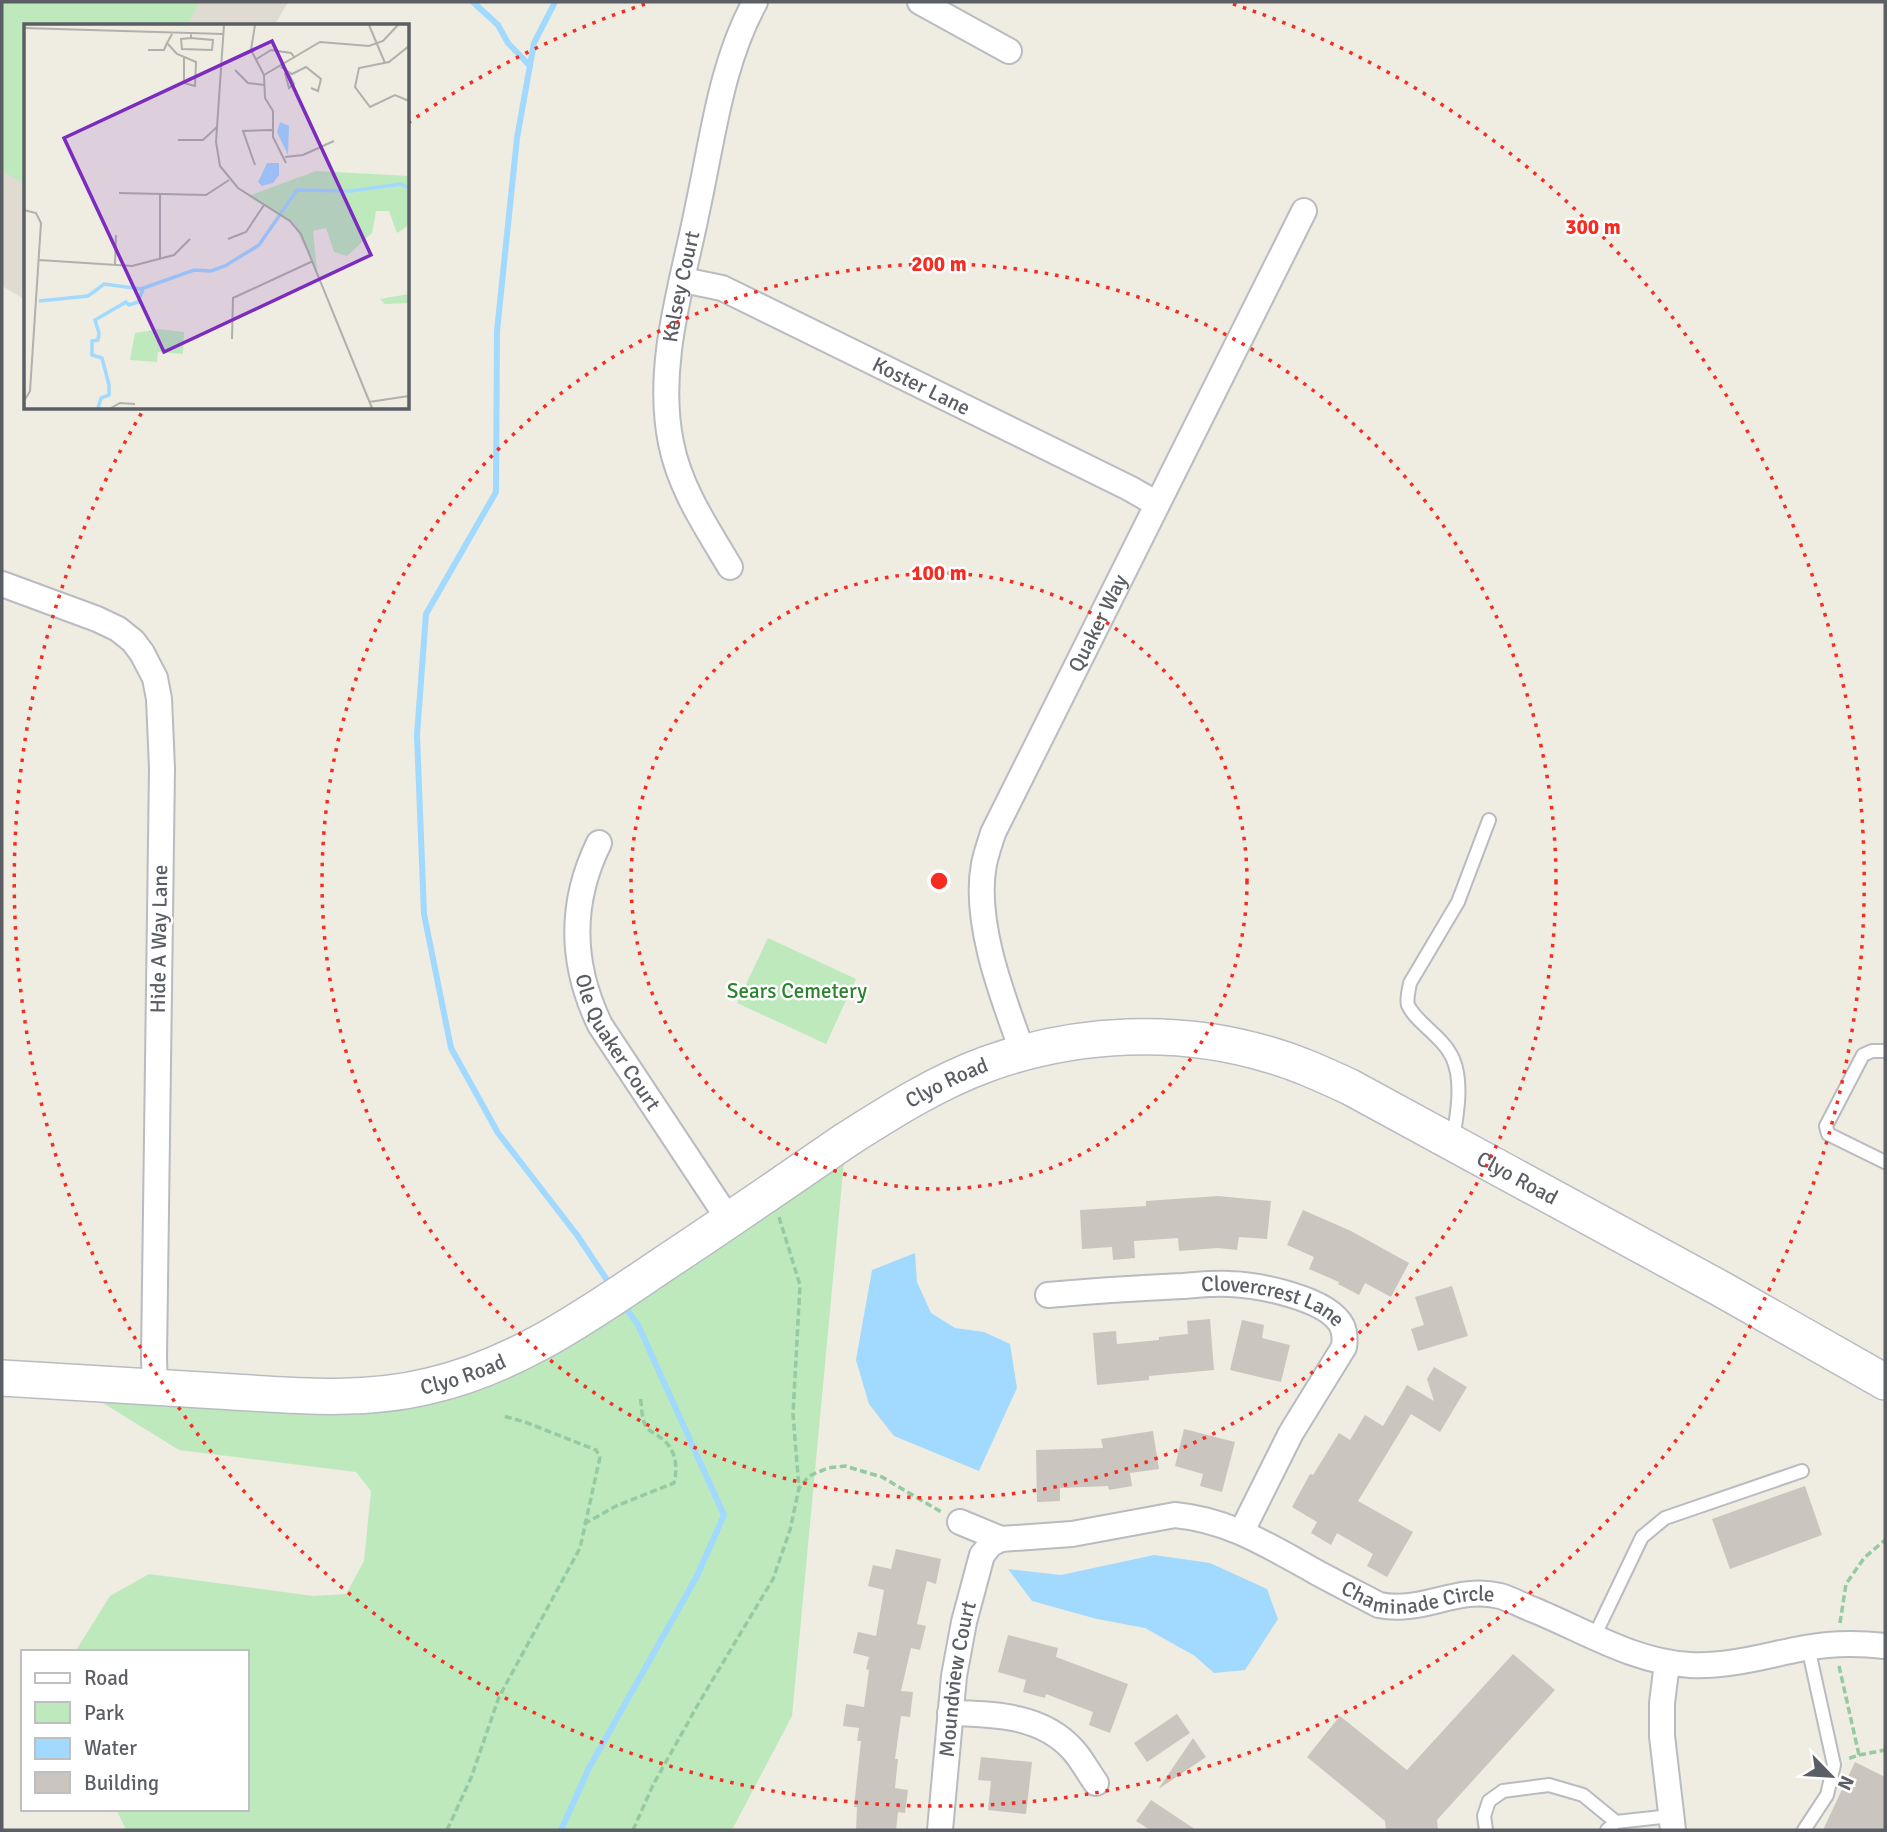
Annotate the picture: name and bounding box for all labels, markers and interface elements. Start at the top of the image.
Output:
inset map [24,24,410,410]
text: 300 m [1565,214,1621,240]
street label: Kelsey Court [657,228,705,344]
text: 200 m [911,251,967,277]
street label: Koster Lane [868,351,975,421]
text: 100 m [911,560,967,586]
street label: Quaker Way [1063,570,1133,676]
street label: Hide A Way Lane [145,864,173,1014]
centre of rings [927,869,951,893]
street label: Ole Quaker Court [569,971,666,1116]
park label: Sears Cemetery [727,978,867,1004]
street label: Clyo Road [901,1052,992,1114]
street label: Clyo Road [1472,1145,1562,1211]
street label: Clovercrest Lane [1200,1271,1350,1332]
street label: Clyo Road [418,1348,510,1401]
street label: Chaminade Circle [1337,1575,1496,1620]
street label: Moundview Court [934,1598,982,1758]
legend [21,1650,248,1811]
text: Road [84,1665,129,1691]
text: Park [84,1700,125,1726]
text: Water [84,1735,137,1761]
north arrow [1796,1741,1866,1811]
text: Building [84,1770,159,1796]
text: N [1832,1772,1859,1794]

